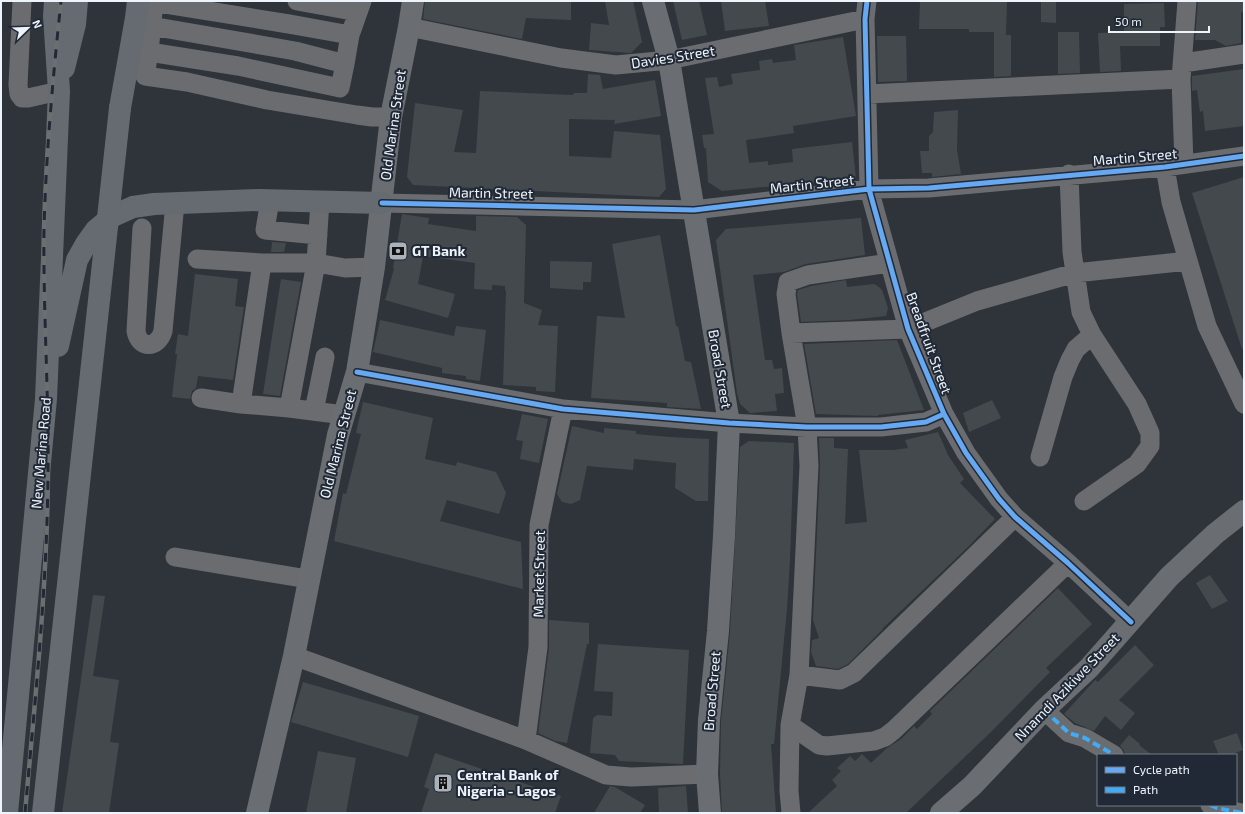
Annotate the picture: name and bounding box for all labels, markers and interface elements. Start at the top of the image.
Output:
north arrow [8,8,48,48]
scale bar [1109,8,1209,34]
text: 50 m [1115,14,1142,28]
text: N [30,18,45,30]
street label: Davies Street [630,41,716,72]
street label: Old Marina Street [376,69,409,181]
street label: Martin Street [1092,144,1178,169]
street label: Martin Street [769,171,855,196]
street label: Martin Street [449,183,533,202]
bank icon: GT Bank [387,240,409,262]
place label: GT Bank [412,242,465,259]
street label: Breadfruit Street [903,290,956,396]
street label: Broad Street [705,328,736,410]
street label: Old Marina Street [316,388,359,500]
street label: New Marina Road [27,396,54,509]
street label: Market Street [529,530,548,618]
street label: Nnamdi Azikiwe Street [1011,629,1122,744]
street label: Broad Street [700,650,723,731]
legend [1097,754,1237,806]
text: Cycle path [1133,762,1190,776]
place label: Central Bank of Nigeria - Lagos [457,766,559,799]
building icon: Central Bank of Nigeria - Lagos [432,772,454,794]
text: Path [1133,782,1158,796]

